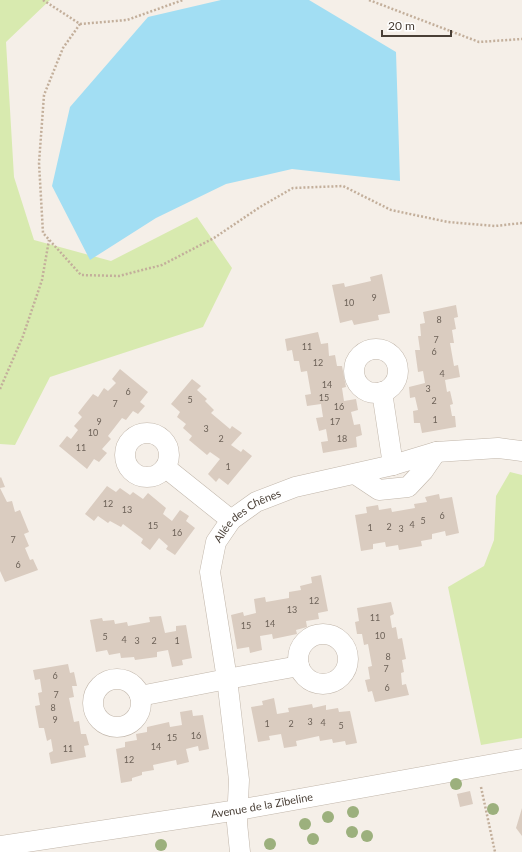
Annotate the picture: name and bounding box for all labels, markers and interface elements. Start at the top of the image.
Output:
scale bar [382,12,451,38]
text: 20 m [388,18,415,33]
house number: 9 [371,292,377,303]
house number: 10 [344,297,354,308]
house number: 8 [436,314,442,325]
house number: 7 [433,334,439,345]
house number: 11 [302,341,312,352]
house number: 6 [431,346,437,357]
house number: 12 [313,357,323,368]
house number: 4 [439,368,445,379]
house number: 14 [322,379,332,390]
house number: 3 [425,383,431,394]
house number: 6 [125,386,131,397]
house number: 15 [319,392,329,403]
house number: 5 [187,394,193,405]
house number: 2 [431,395,437,406]
house number: 7 [112,398,118,409]
house number: 16 [334,401,344,412]
house number: 1 [432,414,438,425]
house number: 9 [96,416,102,427]
house number: 17 [330,416,340,427]
house number: 3 [203,423,209,434]
house number: 10 [88,427,98,438]
house number: 2 [218,433,224,444]
house number: 18 [337,433,347,444]
house number: 11 [76,442,86,453]
house number: 1 [225,461,231,472]
street label: Allée des Chênes [211,486,283,545]
house number: 12 [103,498,113,509]
house number: 13 [122,504,132,515]
house number: 6 [439,510,445,521]
house number: 5 [420,515,426,526]
house number: 4 [409,519,415,530]
house number: 15 [148,520,158,531]
house number: 2 [386,521,392,532]
house number: 1 [367,522,373,533]
house number: 3 [398,523,404,534]
house number: 16 [172,527,182,538]
house number: 7 [10,534,16,545]
house number: 6 [15,559,21,570]
house number: 12 [309,595,319,606]
house number: 13 [287,604,297,615]
house number: 11 [370,612,380,623]
house number: 14 [265,618,275,629]
house number: 15 [241,620,251,631]
house number: 10 [375,630,385,641]
house number: 5 [102,631,108,642]
house number: 4 [121,634,127,645]
house number: 3 [134,635,140,646]
house number: 2 [151,635,157,646]
house number: 1 [174,635,180,646]
house number: 8 [385,651,391,662]
house number: 7 [383,663,389,674]
house number: 6 [52,670,58,681]
house number: 6 [384,682,390,693]
house number: 7 [53,689,59,700]
house number: 8 [50,702,56,713]
house number: 9 [52,714,58,725]
house number: 3 [307,716,313,727]
house number: 4 [320,717,326,728]
house number: 1 [264,718,270,729]
house number: 2 [288,718,294,729]
house number: 5 [338,720,344,731]
house number: 16 [191,730,201,741]
house number: 15 [167,732,177,743]
house number: 14 [151,741,161,752]
house number: 11 [63,743,73,754]
house number: 12 [124,754,134,765]
street label: Avenue de la Zibeline [210,790,314,820]

